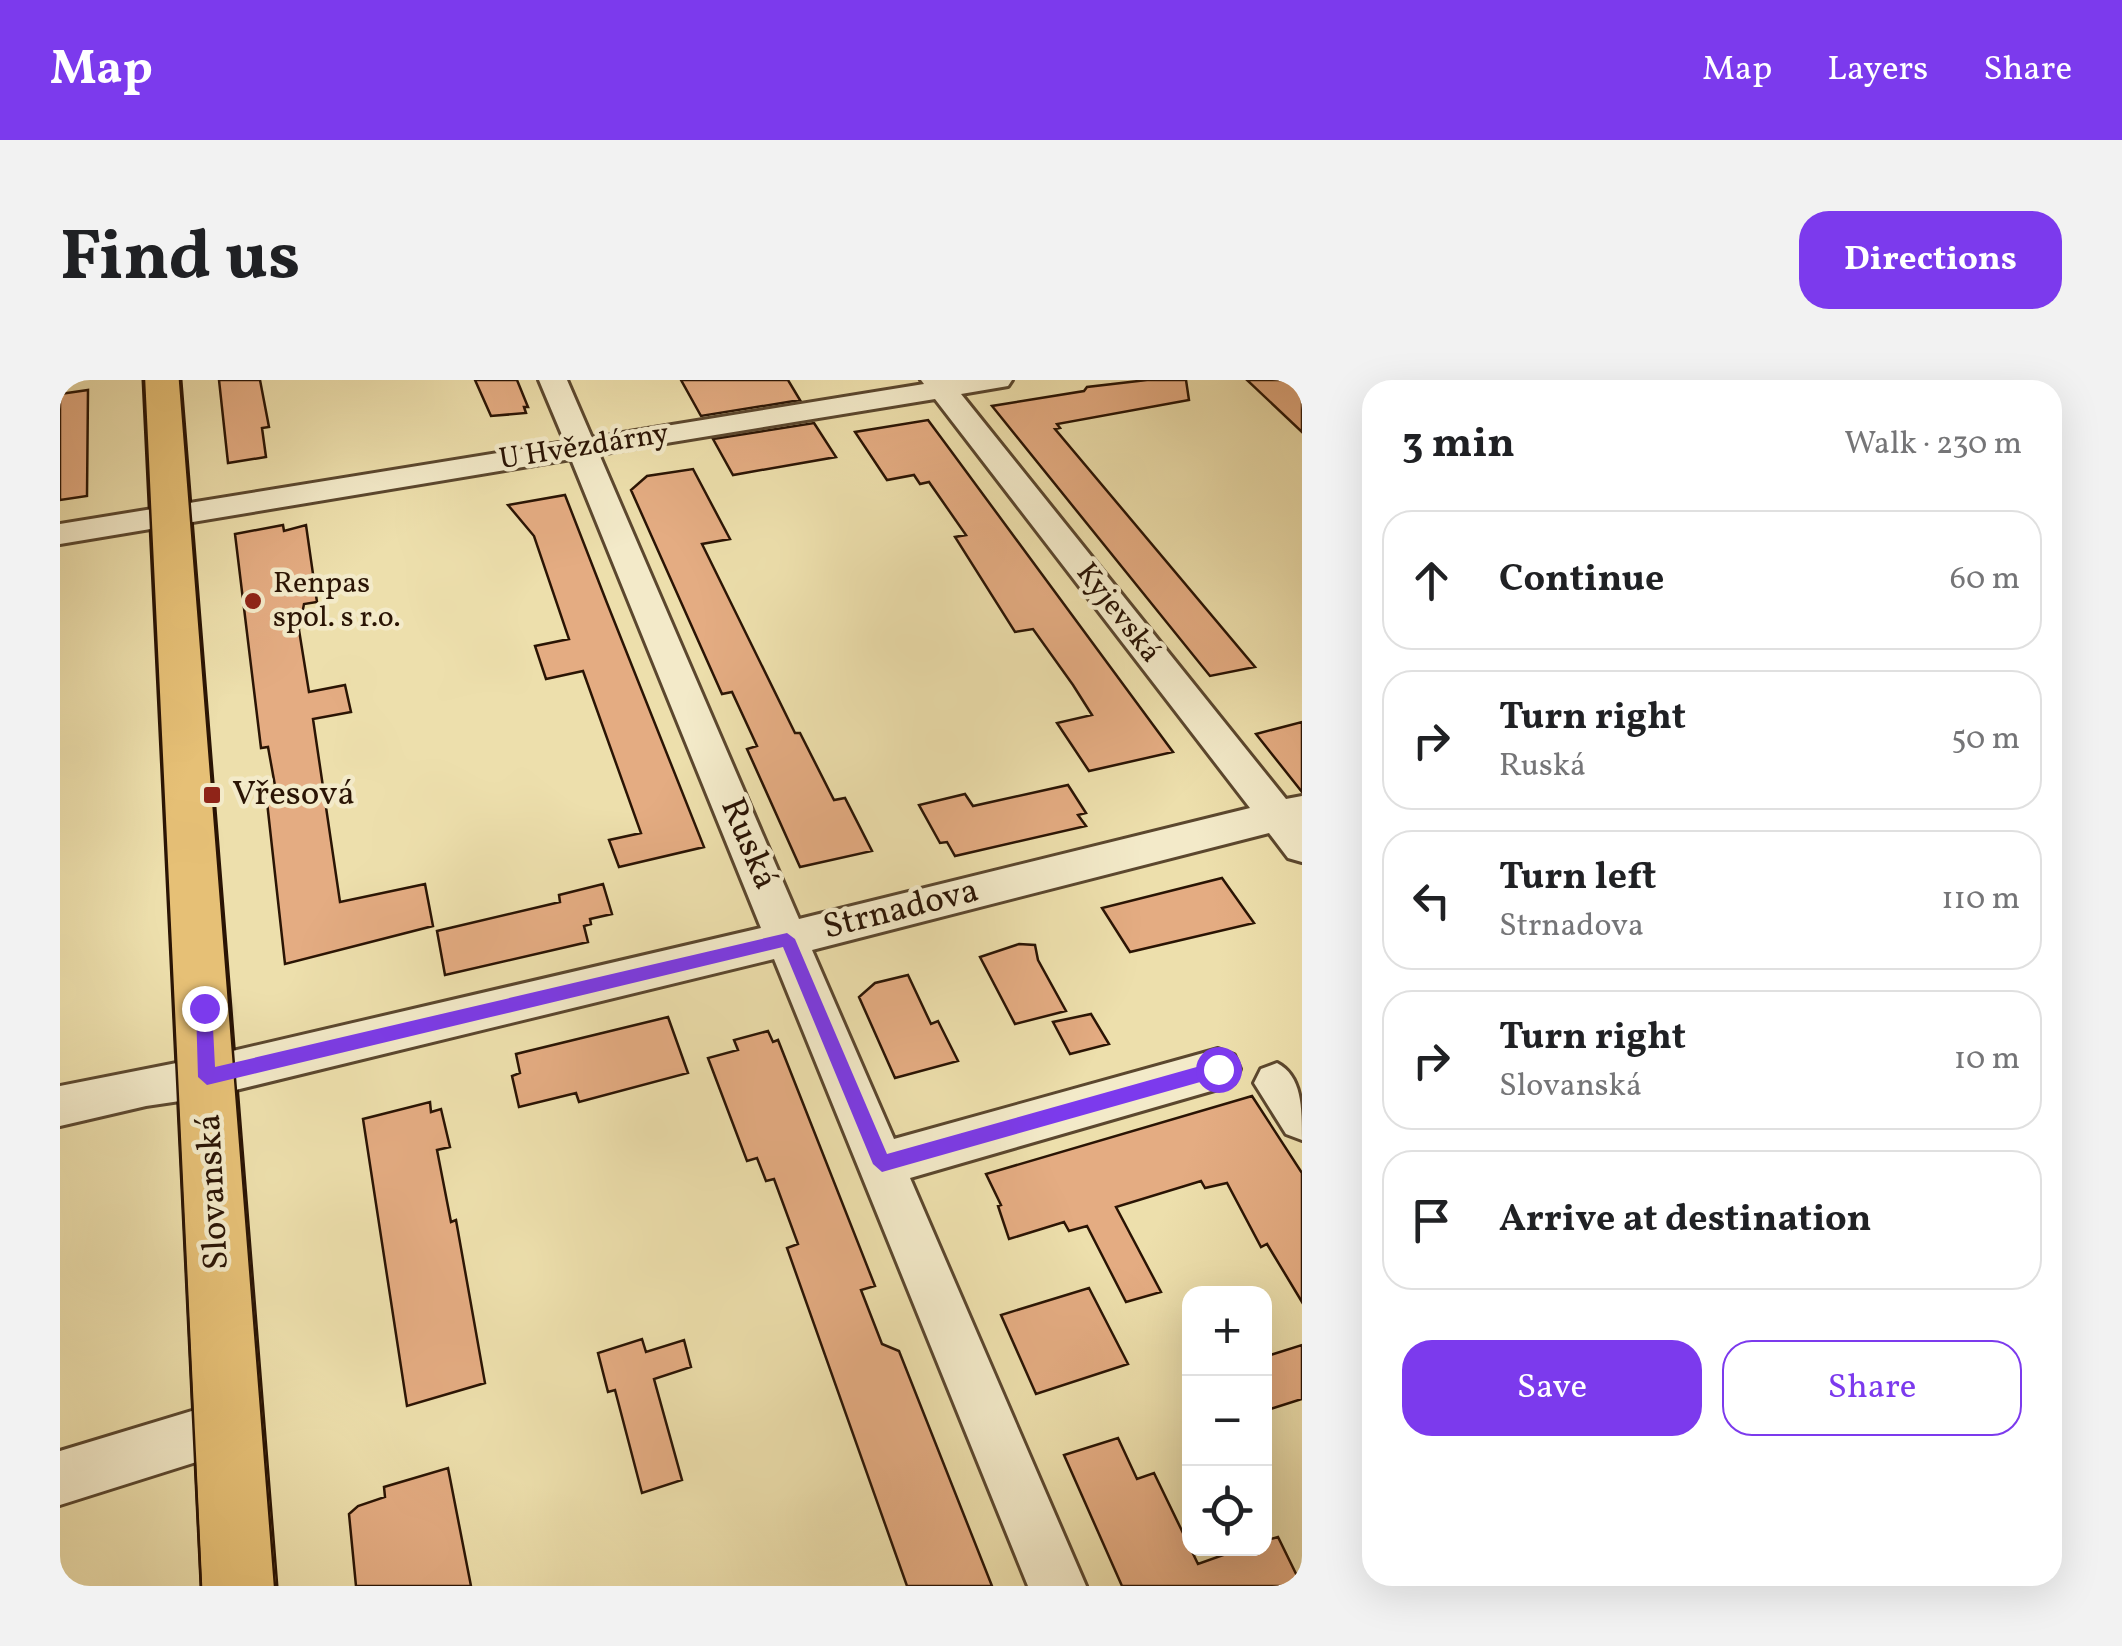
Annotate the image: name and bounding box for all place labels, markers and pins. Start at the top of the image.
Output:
place label: Renpas spol. s r.o. [273,563,400,639]
marker: Renpas spol. s r.o. [242,590,264,612]
place label: Vřesová [232,771,355,819]
marker: Vřesová [201,784,223,806]

